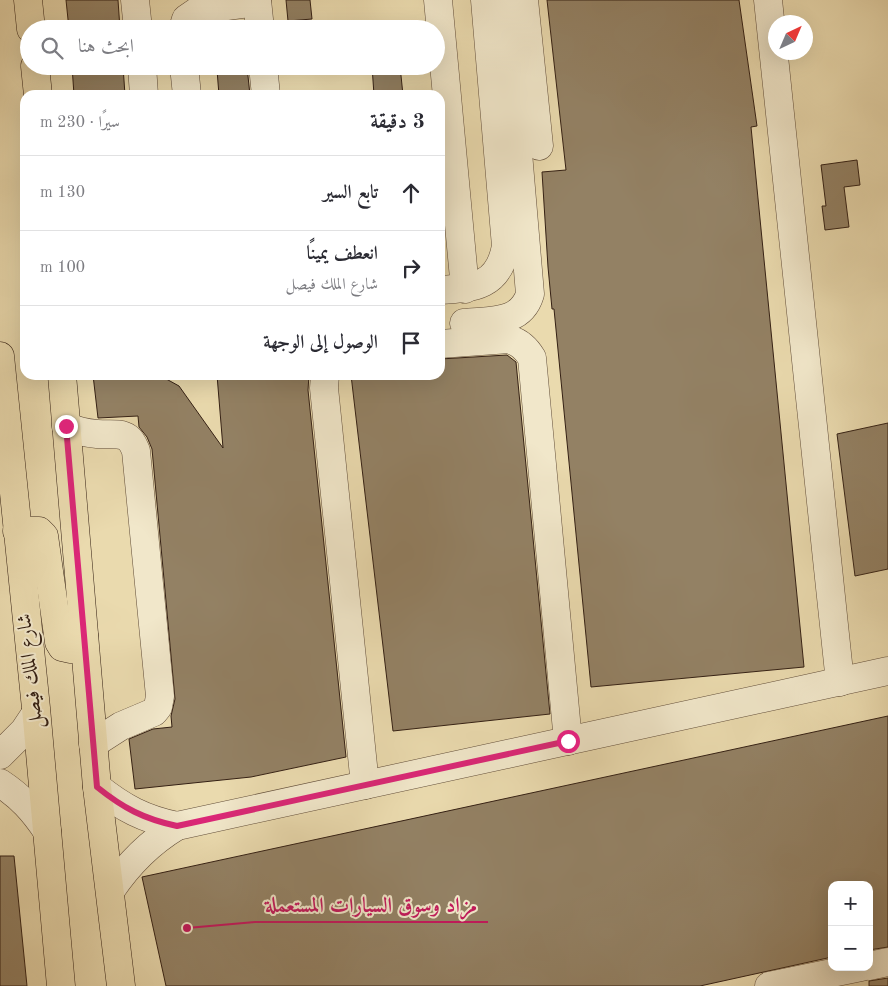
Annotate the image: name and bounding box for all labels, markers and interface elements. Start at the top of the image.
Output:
north arrow [768,15,813,60]
search box [20,20,445,75]
icon: search [38,34,66,62]
text: ابحث هنا [78,38,134,57]
text: 3 دقيقة [370,112,425,133]
text: سيرًا · 230 m [40,115,120,131]
icon: ahead [397,179,425,207]
text: تابع السير [323,184,378,203]
text: 130 m [40,185,85,201]
text: انعطف يمينًا [306,245,378,264]
icon: right [397,254,425,282]
text: 100 m [40,260,85,276]
text: شارع الملك فيصل [285,277,378,293]
icon: arrive [397,329,425,357]
text: الوصول إلى الوجهة [263,334,378,353]
route end [55,415,78,438]
street label: شارع الملك فيصل [15,612,53,730]
route start [557,730,580,753]
map controls [828,881,873,971]
button: + [828,881,873,926]
callout: مزاد وسوق السيارات المستعملة [255,886,488,922]
text: مزاد وسوق السيارات المستعملة [263,895,477,920]
button: − [828,926,873,971]

